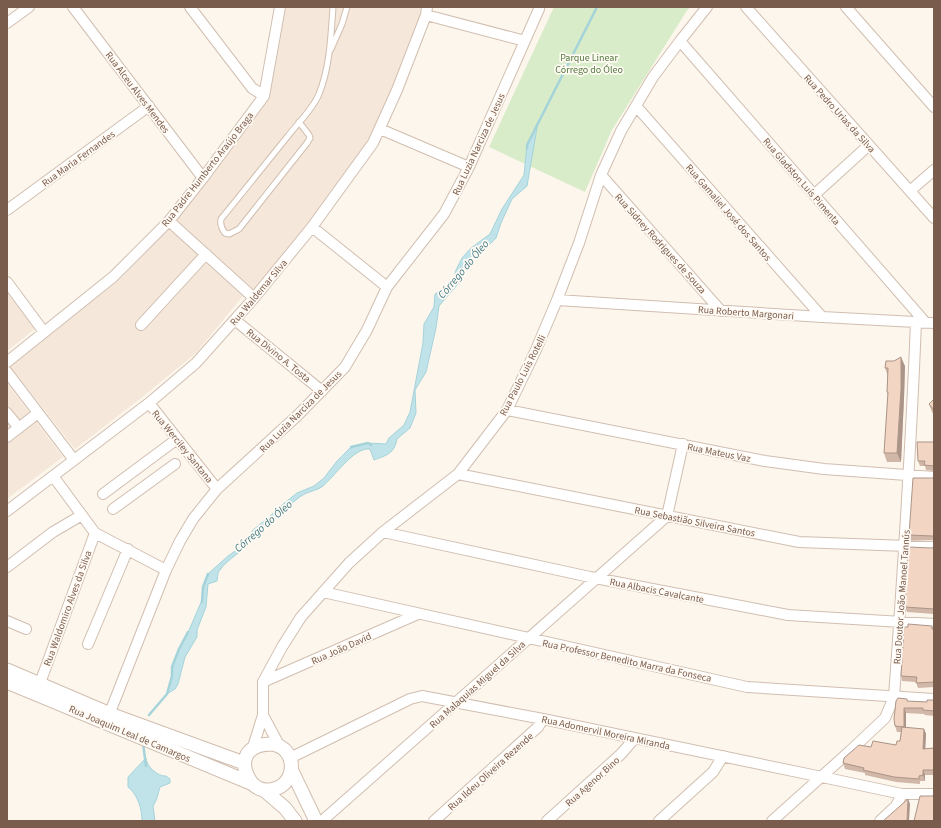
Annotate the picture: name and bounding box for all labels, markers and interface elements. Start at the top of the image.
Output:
street label: Rua Alceu Alves Mendes [102,49,173,136]
park label: Parque Linear Córrego do Óleo [555,51,623,77]
street label: Rua Pedro Urias da Silva [800,71,878,156]
street label: Rua Luzia Narciza de Jesus [449,91,509,198]
street label: Rua Padre Humberto Araújo Braga [158,109,257,230]
street label: Rua Maria Fernandes [39,127,118,190]
street label: Rua Gladston Luís Pimenta [759,135,843,228]
street label: Rua Gamaliel José dos Santos [682,161,774,264]
street label: Rua Sidney Rodrigues de Souza [611,190,709,297]
water label: Córrego do Óleo [434,236,493,302]
street label: Rua Waldemar Silva [227,256,291,329]
street label: Rua Roberto Margonari [697,303,794,323]
street label: Rua Divino A. Tosta [243,325,313,386]
street label: Rua Paulo Luís Rotelli [496,332,549,418]
street label: Rua Luzia Narciza de Jesus [256,367,345,456]
street label: Rua Werciley Santana [148,407,216,486]
street label: Rua Mateus Vaz [686,440,752,466]
water label: Córrego do Óleo [231,497,296,556]
street label: Rua Sebastião Silveira Santos [633,503,756,541]
street label: Rua Doutor João Manoel Tannús [890,529,914,665]
street label: Rua Waldomiro Alves da Silva [40,549,95,668]
street label: Rua Albacis Cavalcante [608,575,705,607]
street label: Rua João David [309,629,374,668]
street label: Rua Professor Benedito Marra da Fonseca [541,636,713,686]
street label: Rua Malaquias Miguel da Silva [427,638,529,732]
street label: Rua Joaquim Leal de Camargos [67,702,192,766]
street label: Rua Adomervil Moreira Miranda [540,713,671,753]
street label: Rua Ildeu Oliveira Rezende [445,729,537,814]
street label: Rua Agenor Bino [562,753,623,810]

